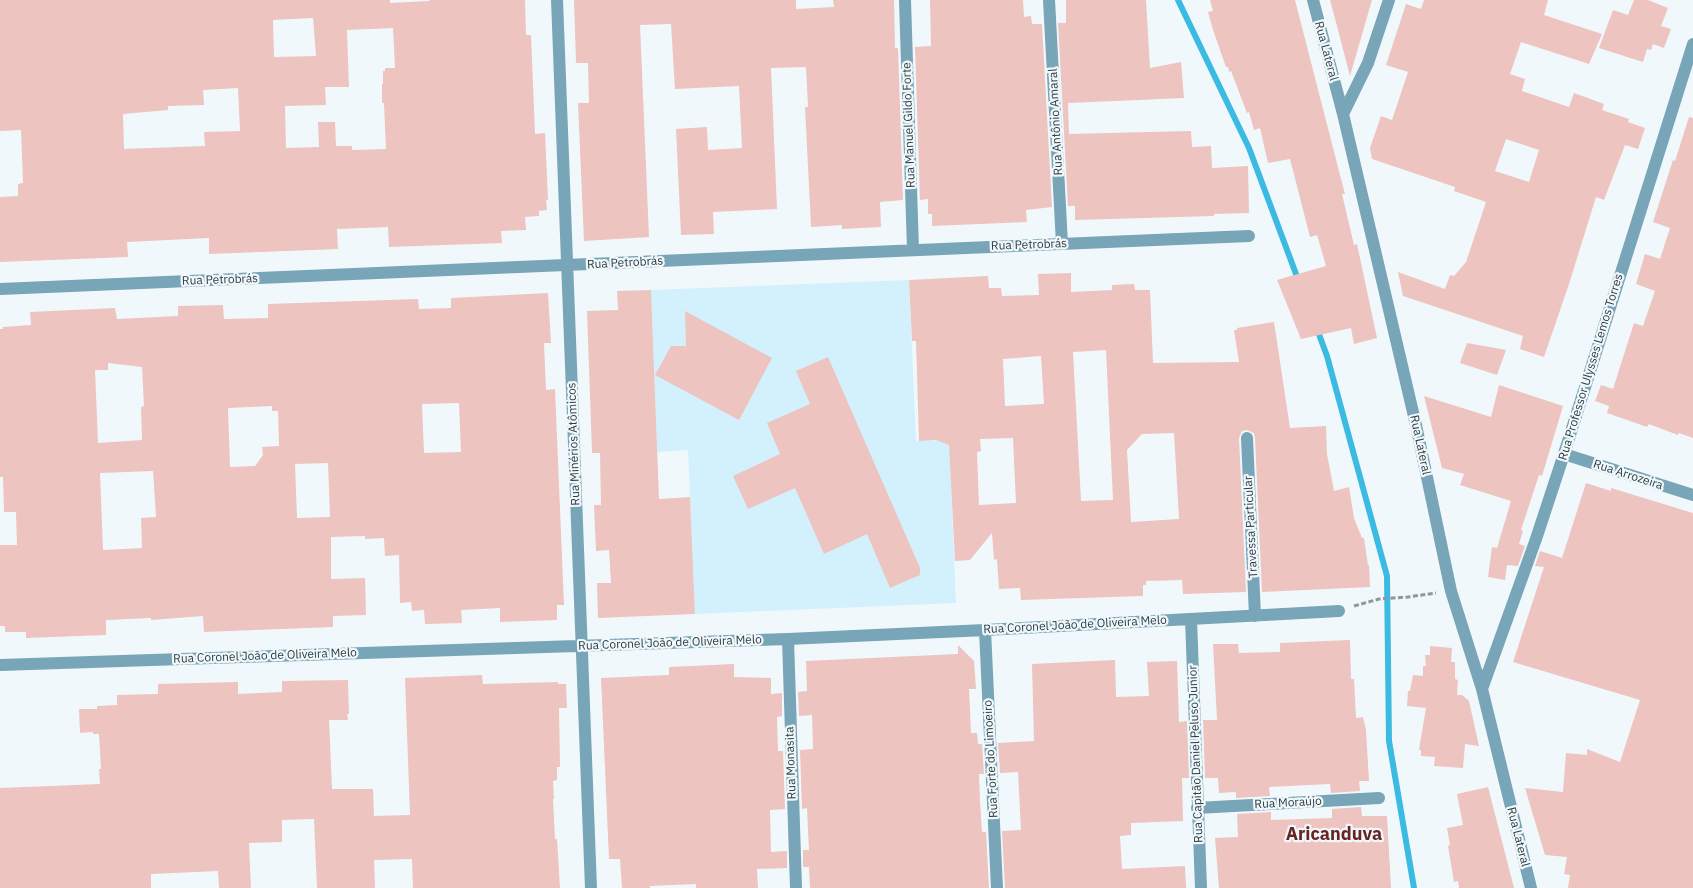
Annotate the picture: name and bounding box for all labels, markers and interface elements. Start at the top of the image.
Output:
street label: Rua Lateral [1311,20,1341,82]
street label: Rua Manuel Gildo Forte [900,62,918,188]
street label: Rua Antônio Amaral [1046,68,1066,176]
street label: Rua Petrobrás [991,236,1067,254]
street label: Rua Petrobrás [587,254,663,272]
street label: Rua Petrobrás [182,271,258,289]
street label: Rua Professor Ulysses Lemos Torres [1556,272,1626,462]
street label: Rua Minérios Atômicos [565,382,583,506]
street label: Rua Lateral [1407,414,1433,476]
street label: Rua Arrozeira [1591,457,1665,493]
street label: Travessa Particular [1241,475,1261,579]
street label: Rua Coronel João de Oliveira Melo [983,613,1167,637]
street label: Rua Coronel João de Oliveira Melo [578,633,762,653]
street label: Rua Coronel João de Oliveira Melo [173,646,357,666]
street label: Rua Capitão Daniel Peluso Junior [1186,665,1206,843]
street label: Rua Forte do Limoeiro [981,700,1001,818]
street label: Rua Monasita [783,726,799,800]
street label: Rua Moraújo [1254,794,1322,812]
street label: Rua Lateral [1504,806,1532,868]
district label: Aricanduva [1286,824,1382,846]

